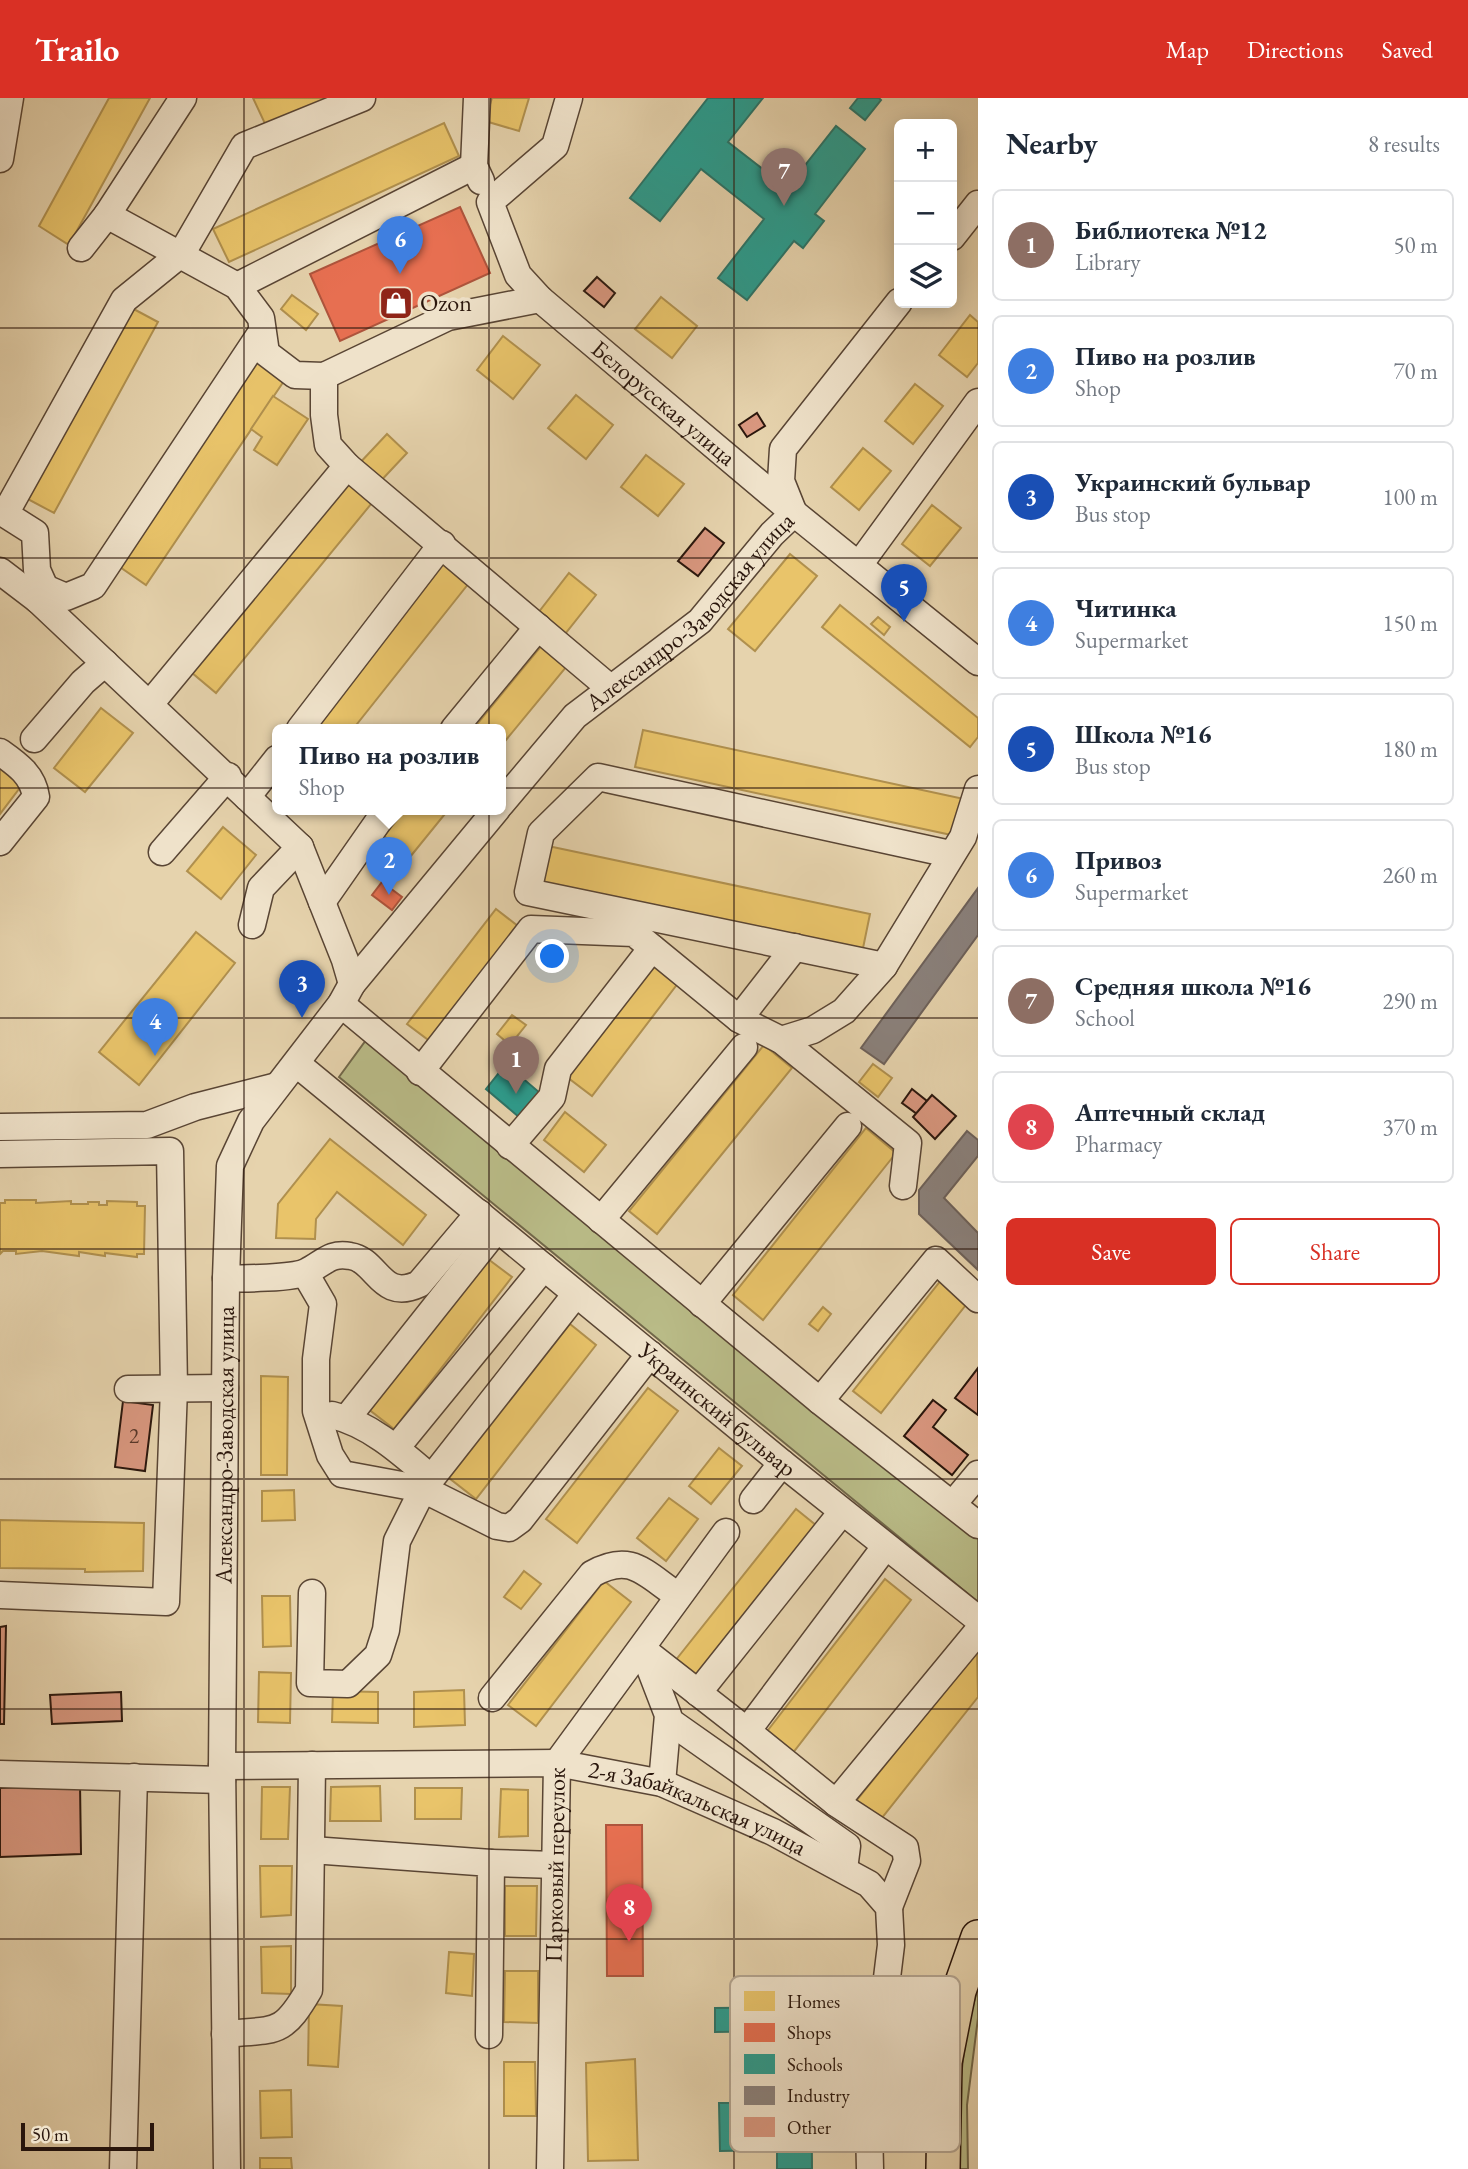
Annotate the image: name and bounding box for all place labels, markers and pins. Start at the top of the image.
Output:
pin: 7 [761,148,807,206]
pin: 6 [377,216,423,274]
shop icon: Ozon [377,284,415,322]
place label: Ozon [420,287,472,318]
pin: 5 [881,564,927,622]
pin: 2 [366,837,412,895]
pin: 3 [279,960,325,1018]
pin: 4 [132,998,178,1056]
pin: 1 [493,1036,539,1094]
pin: 8 [606,1884,652,1942]

